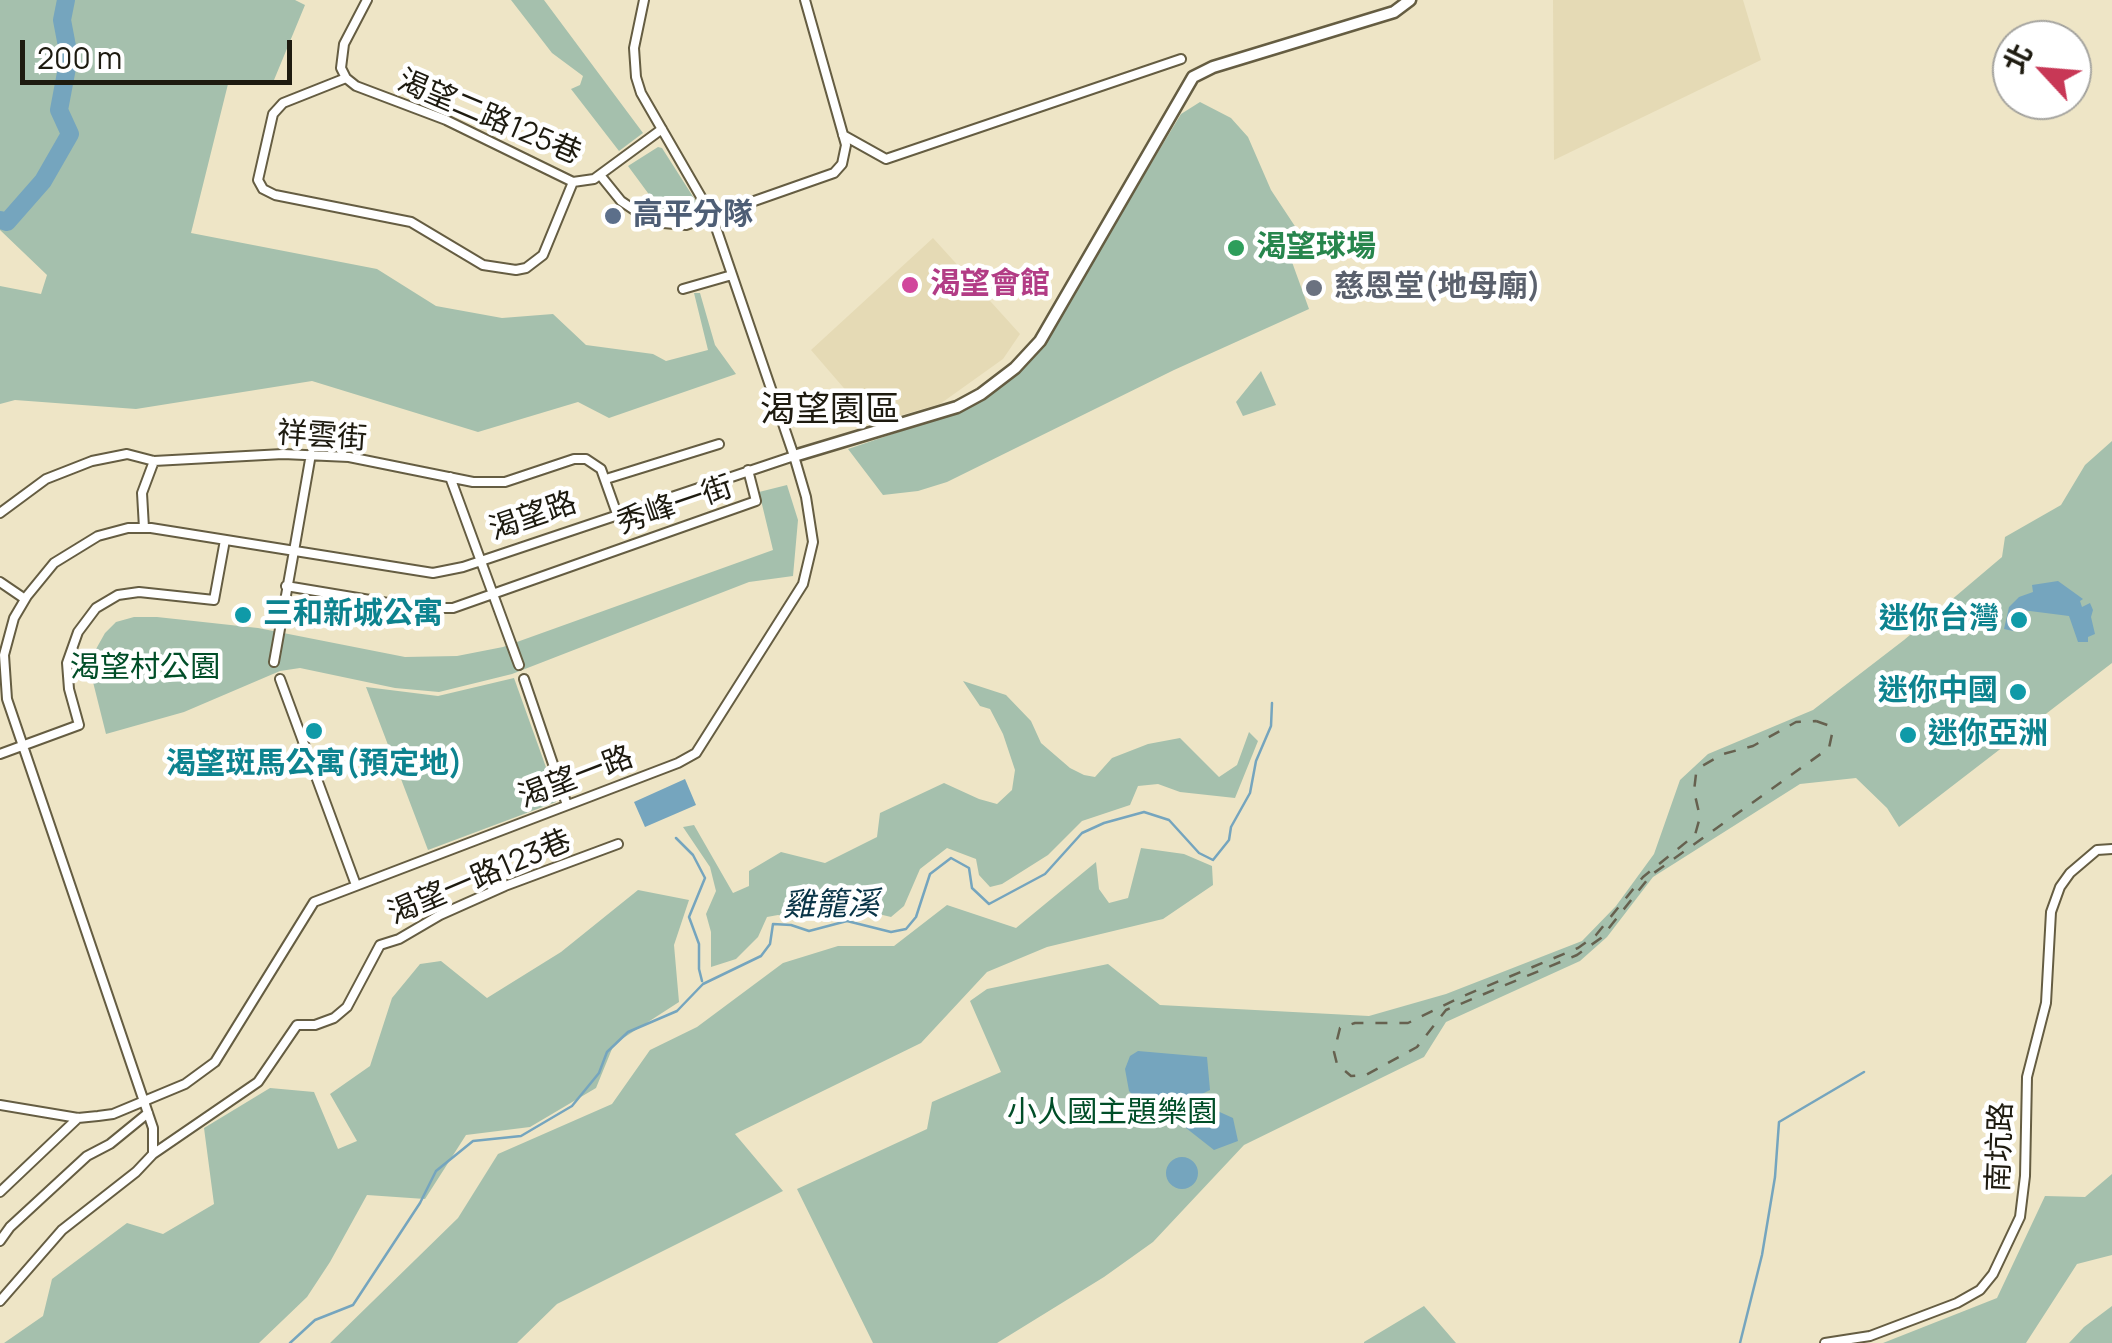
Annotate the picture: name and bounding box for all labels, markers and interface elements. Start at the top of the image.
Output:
scale bar [25,20,298,82]
north arrow [1992,20,2092,120]
text: 200 m [37,37,122,78]
text: 北 [1994,37,2040,79]
street label: 渴望二路125巷 [392,63,586,173]
place label: 高平分隊 [633,198,753,234]
marker: 高平分隊 [602,205,624,227]
place label: 渴望球場 [1256,230,1376,266]
marker: 渴望球場 [1225,237,1247,259]
place label: 渴望會館 [930,267,1050,303]
place label: 慈恩堂(地母廟) [1334,270,1541,306]
marker: 渴望會館 [899,274,921,296]
marker: 慈恩堂(地母廟) [1303,277,1325,299]
district label: 渴望園區 [760,390,900,432]
street label: 祥雲街 [276,416,368,458]
street label: 秀峰一街 [612,469,738,543]
street label: 渴望路 [485,485,581,549]
place label: 三和新城公寓 [263,597,443,633]
place label: 迷你台灣 [1879,602,1999,638]
marker: 三和新城公寓 [232,604,254,626]
marker: 迷你台灣 [2008,609,2030,631]
park label: 渴望村公園 [70,651,220,687]
place label: 迷你中國 [1878,674,1998,710]
marker: 迷你中國 [2007,681,2029,703]
place label: 迷你亞洲 [1928,717,2048,753]
marker: 渴望斑馬公寓(預定地) [303,720,325,742]
marker: 迷你亞洲 [1897,724,1919,746]
street label: 渴望一路 [514,740,638,816]
place label: 渴望斑馬公寓(預定地) [165,747,463,783]
street label: 渴望一路123巷 [383,823,577,933]
water label: 雞籠溪 [783,886,879,926]
park label: 小人國主題樂園 [1007,1096,1217,1132]
street label: 南坑路 [1981,1101,2021,1193]

